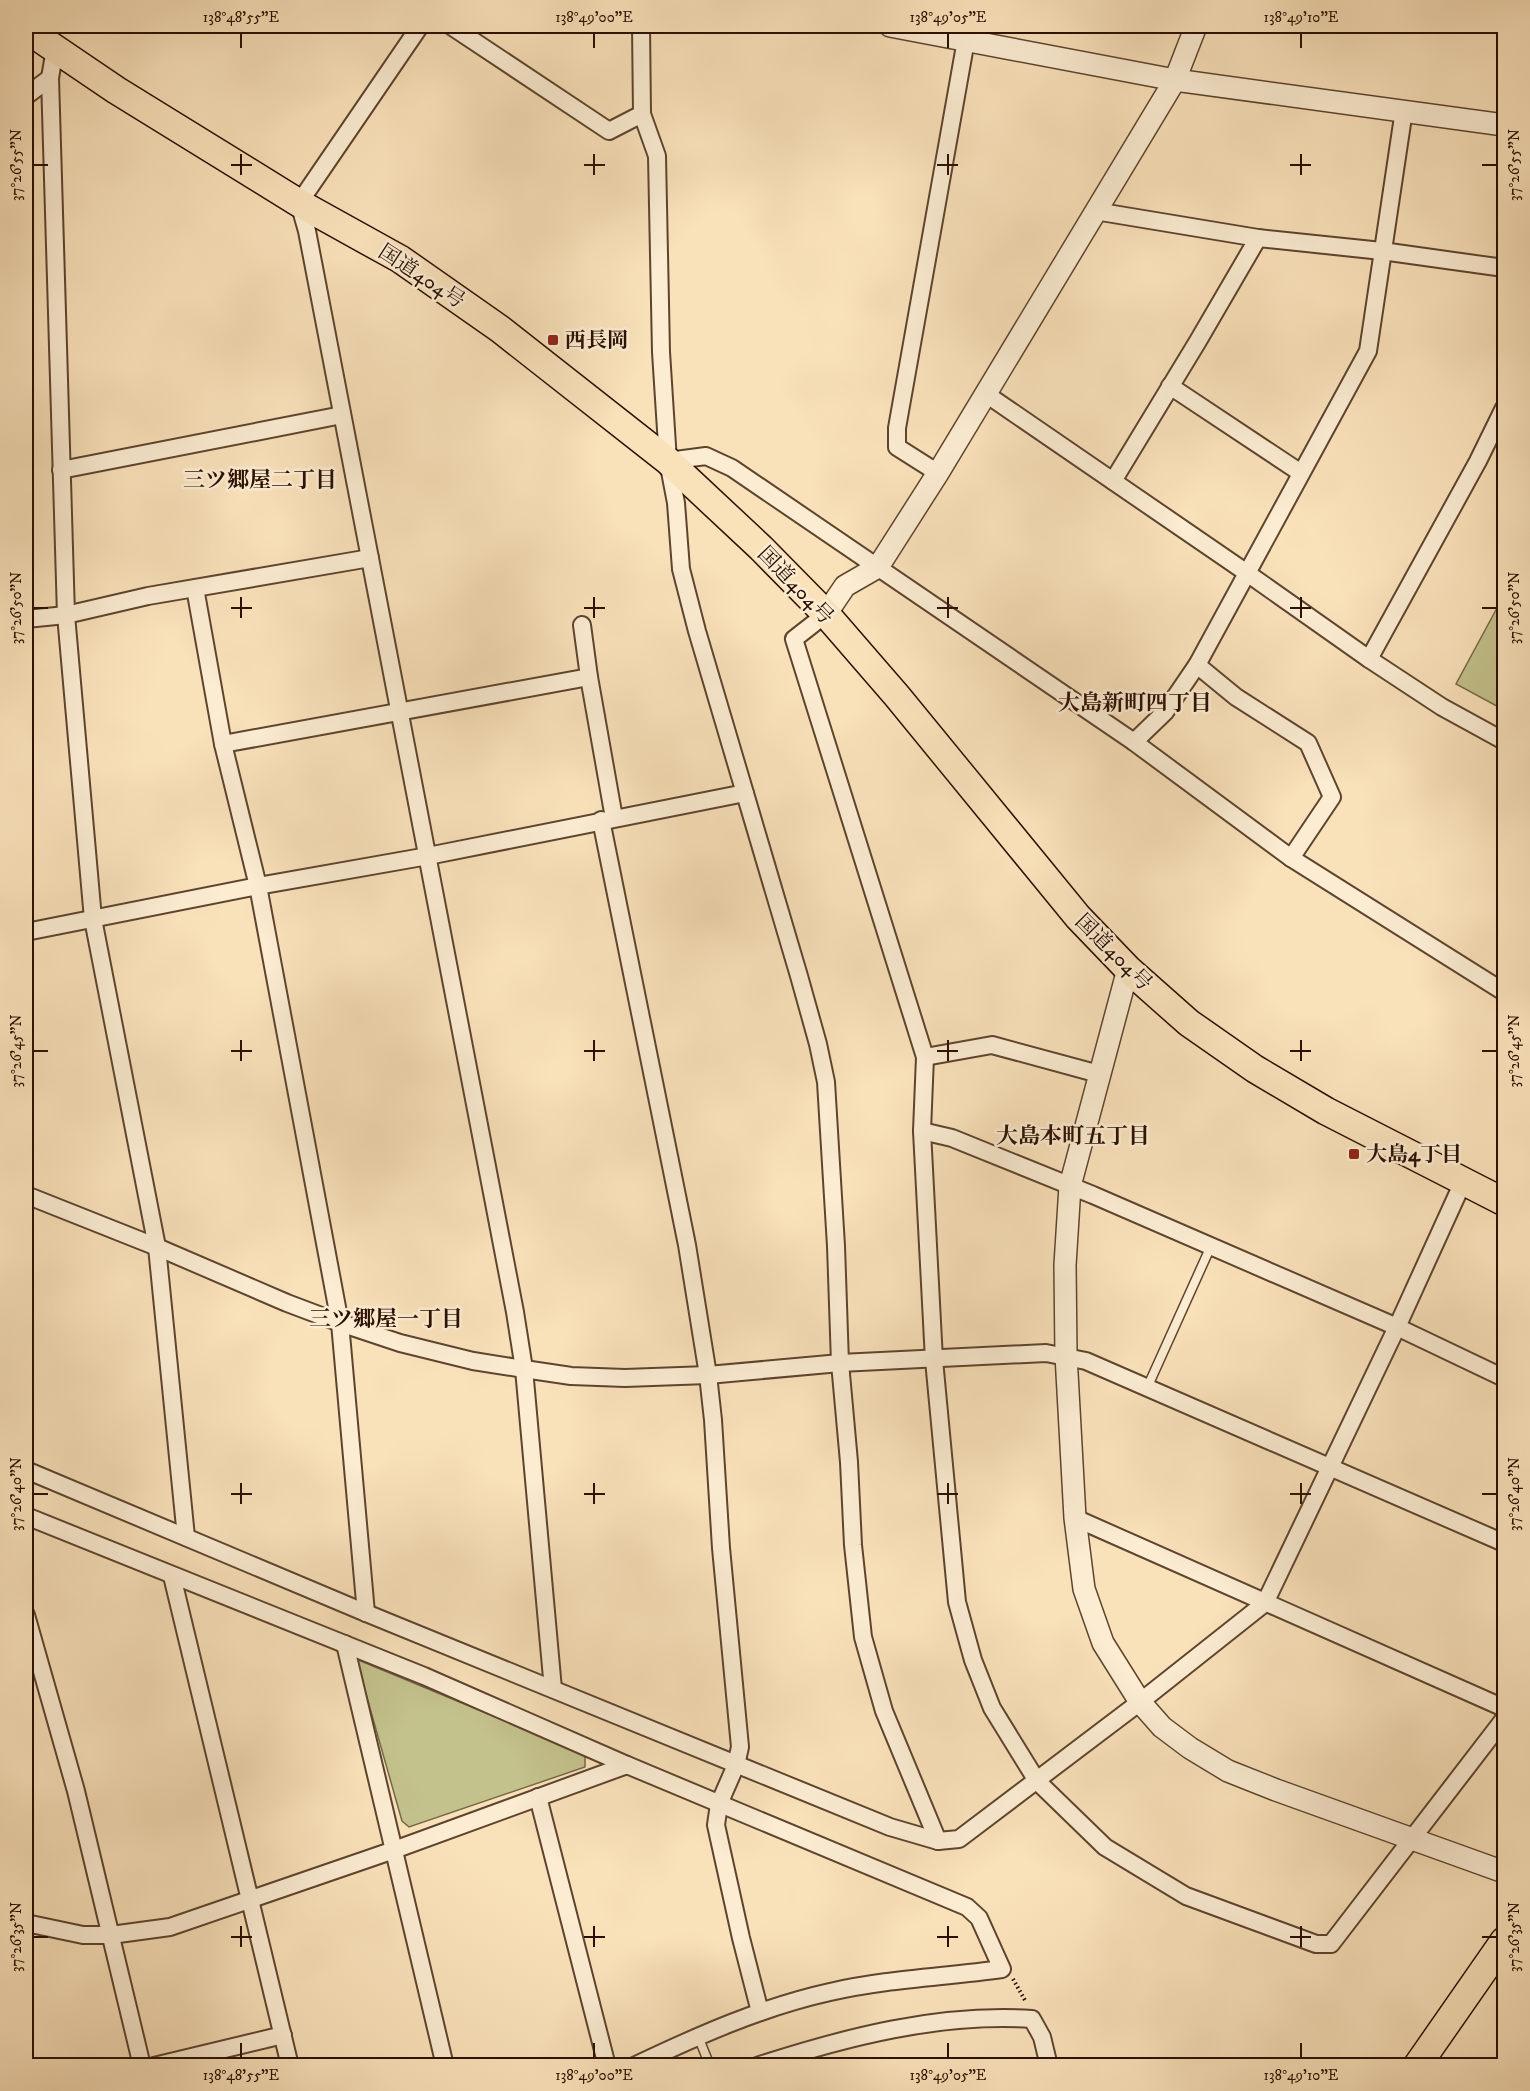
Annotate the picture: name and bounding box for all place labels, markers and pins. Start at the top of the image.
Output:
place label: 西長岡 [565,328,628,354]
marker: 西長岡 [546,333,560,347]
place label: 大島4丁目 [1366,1142,1462,1168]
marker: 大島4丁目 [1347,1147,1361,1161]

